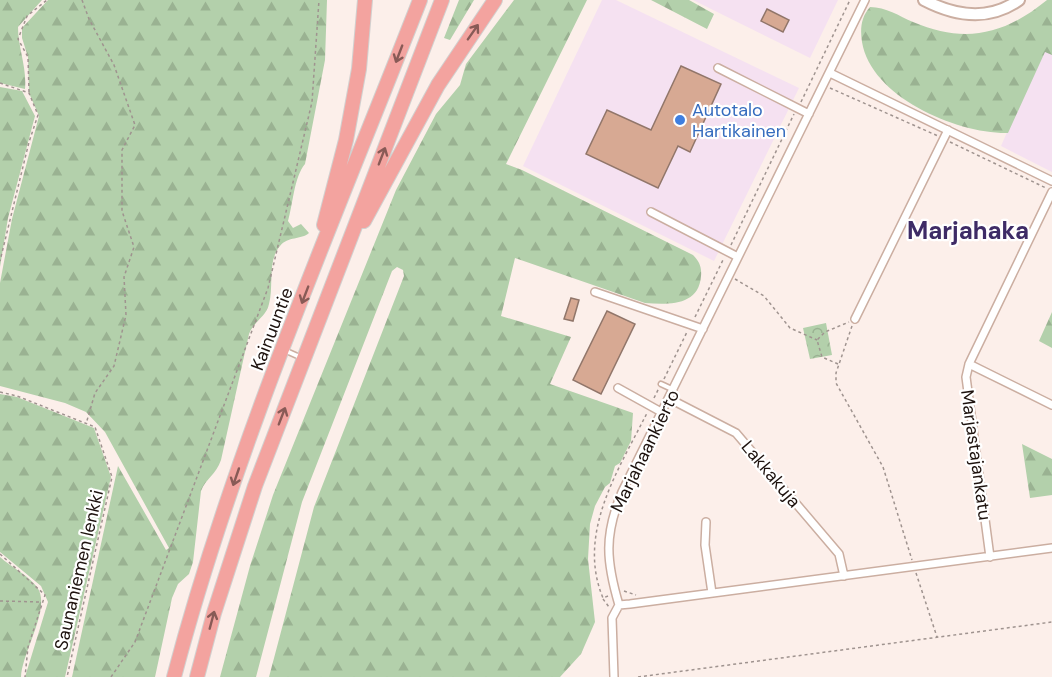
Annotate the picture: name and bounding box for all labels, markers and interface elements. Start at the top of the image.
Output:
one-way arrow [467,24,479,40]
one-way arrow [393,45,404,63]
place label: Autotalo Hartikainen [692,98,786,143]
marker: Autotalo Hartikainen [673,113,687,127]
one-way arrow [377,147,388,166]
district label: Marjahaka [907,215,1029,246]
street label: Kainuuntie [245,284,299,374]
one-way arrow [298,285,309,304]
street label: Marjahaankierto [605,386,685,516]
street label: Marjastajankatu [955,388,997,522]
one-way arrow [277,407,288,426]
street label: Lakkakuja [736,435,806,513]
one-way arrow [229,467,240,486]
street label: Saunaniemen lenkki [49,487,109,653]
one-way arrow [207,611,218,630]

